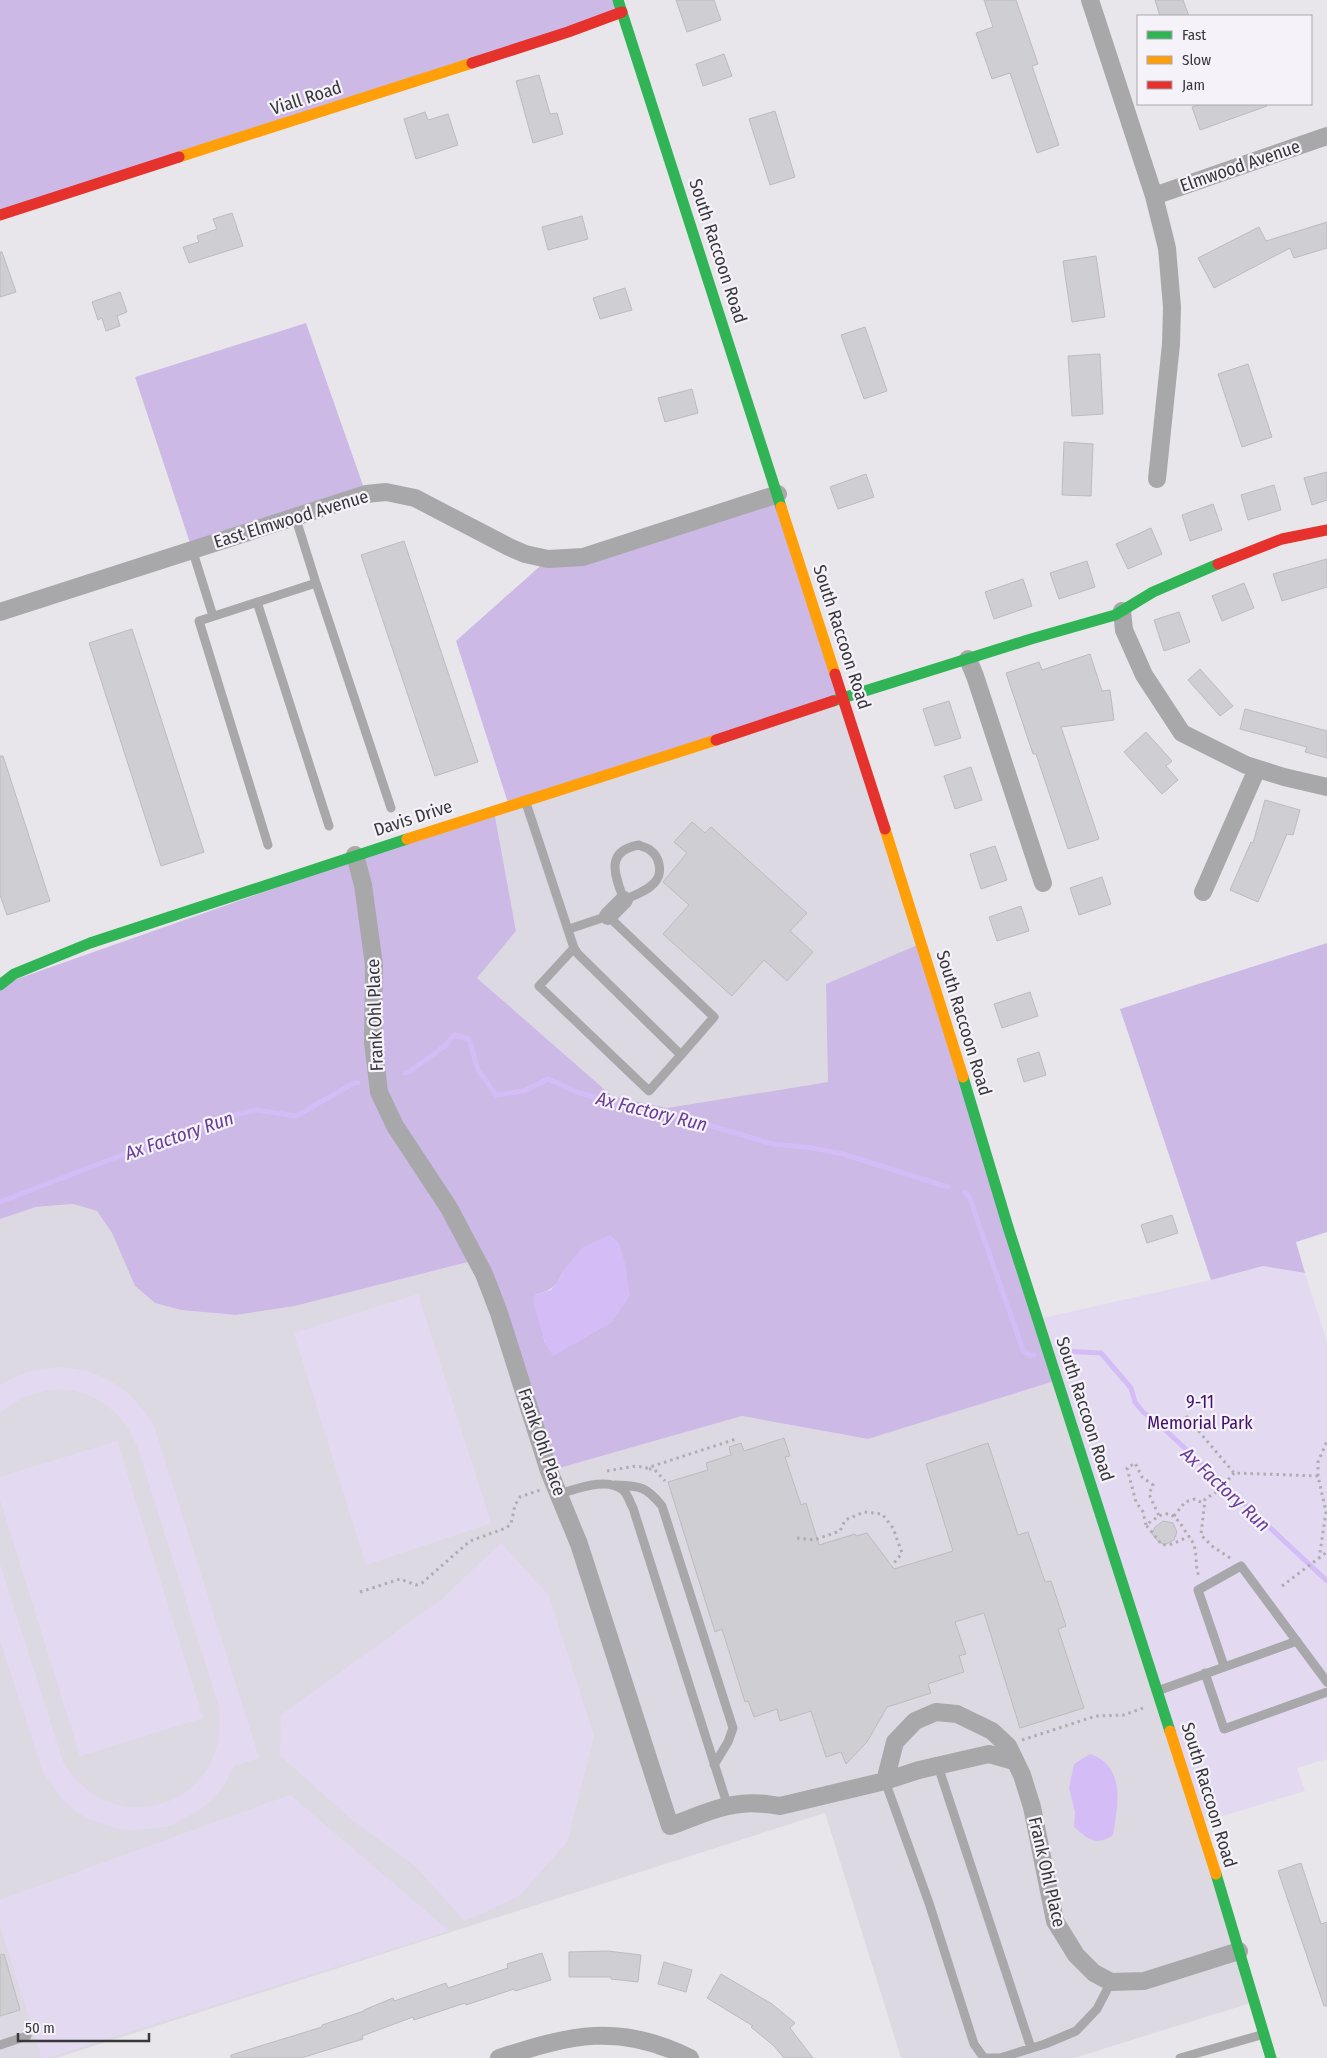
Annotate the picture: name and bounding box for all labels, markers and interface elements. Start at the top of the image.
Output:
legend [1137,15,1312,105]
text: Fast [1182,26,1206,44]
text: Slow [1182,51,1211,69]
street label: Viall Road [268,76,344,120]
text: Jam [1182,76,1205,94]
street label: Elmwood Avenue [1177,135,1303,197]
street label: South Raccoon Road [684,176,752,326]
street label: East Elmwood Avenue [211,485,371,553]
street label: South Raccoon Road [808,562,876,712]
street label: Davis Drive [371,795,455,841]
street label: South Raccoon Road [931,948,997,1098]
street label: Frank Ohl Place [362,958,388,1072]
water label: Ax Factory Run [593,1086,710,1136]
water label: Ax Factory Run [121,1106,236,1165]
street label: South Raccoon Road [1051,1334,1119,1484]
street label: Frank Ohl Place [513,1385,571,1499]
park label: 9-11 Memorial Park [1147,1391,1253,1434]
water label: Ax Factory Run [1176,1442,1275,1536]
street label: South Raccoon Road [1176,1720,1242,1870]
street label: Frank Ohl Place [1024,1815,1070,1929]
scale bar [18,2010,149,2042]
text: 50 m [25,2019,55,2037]

